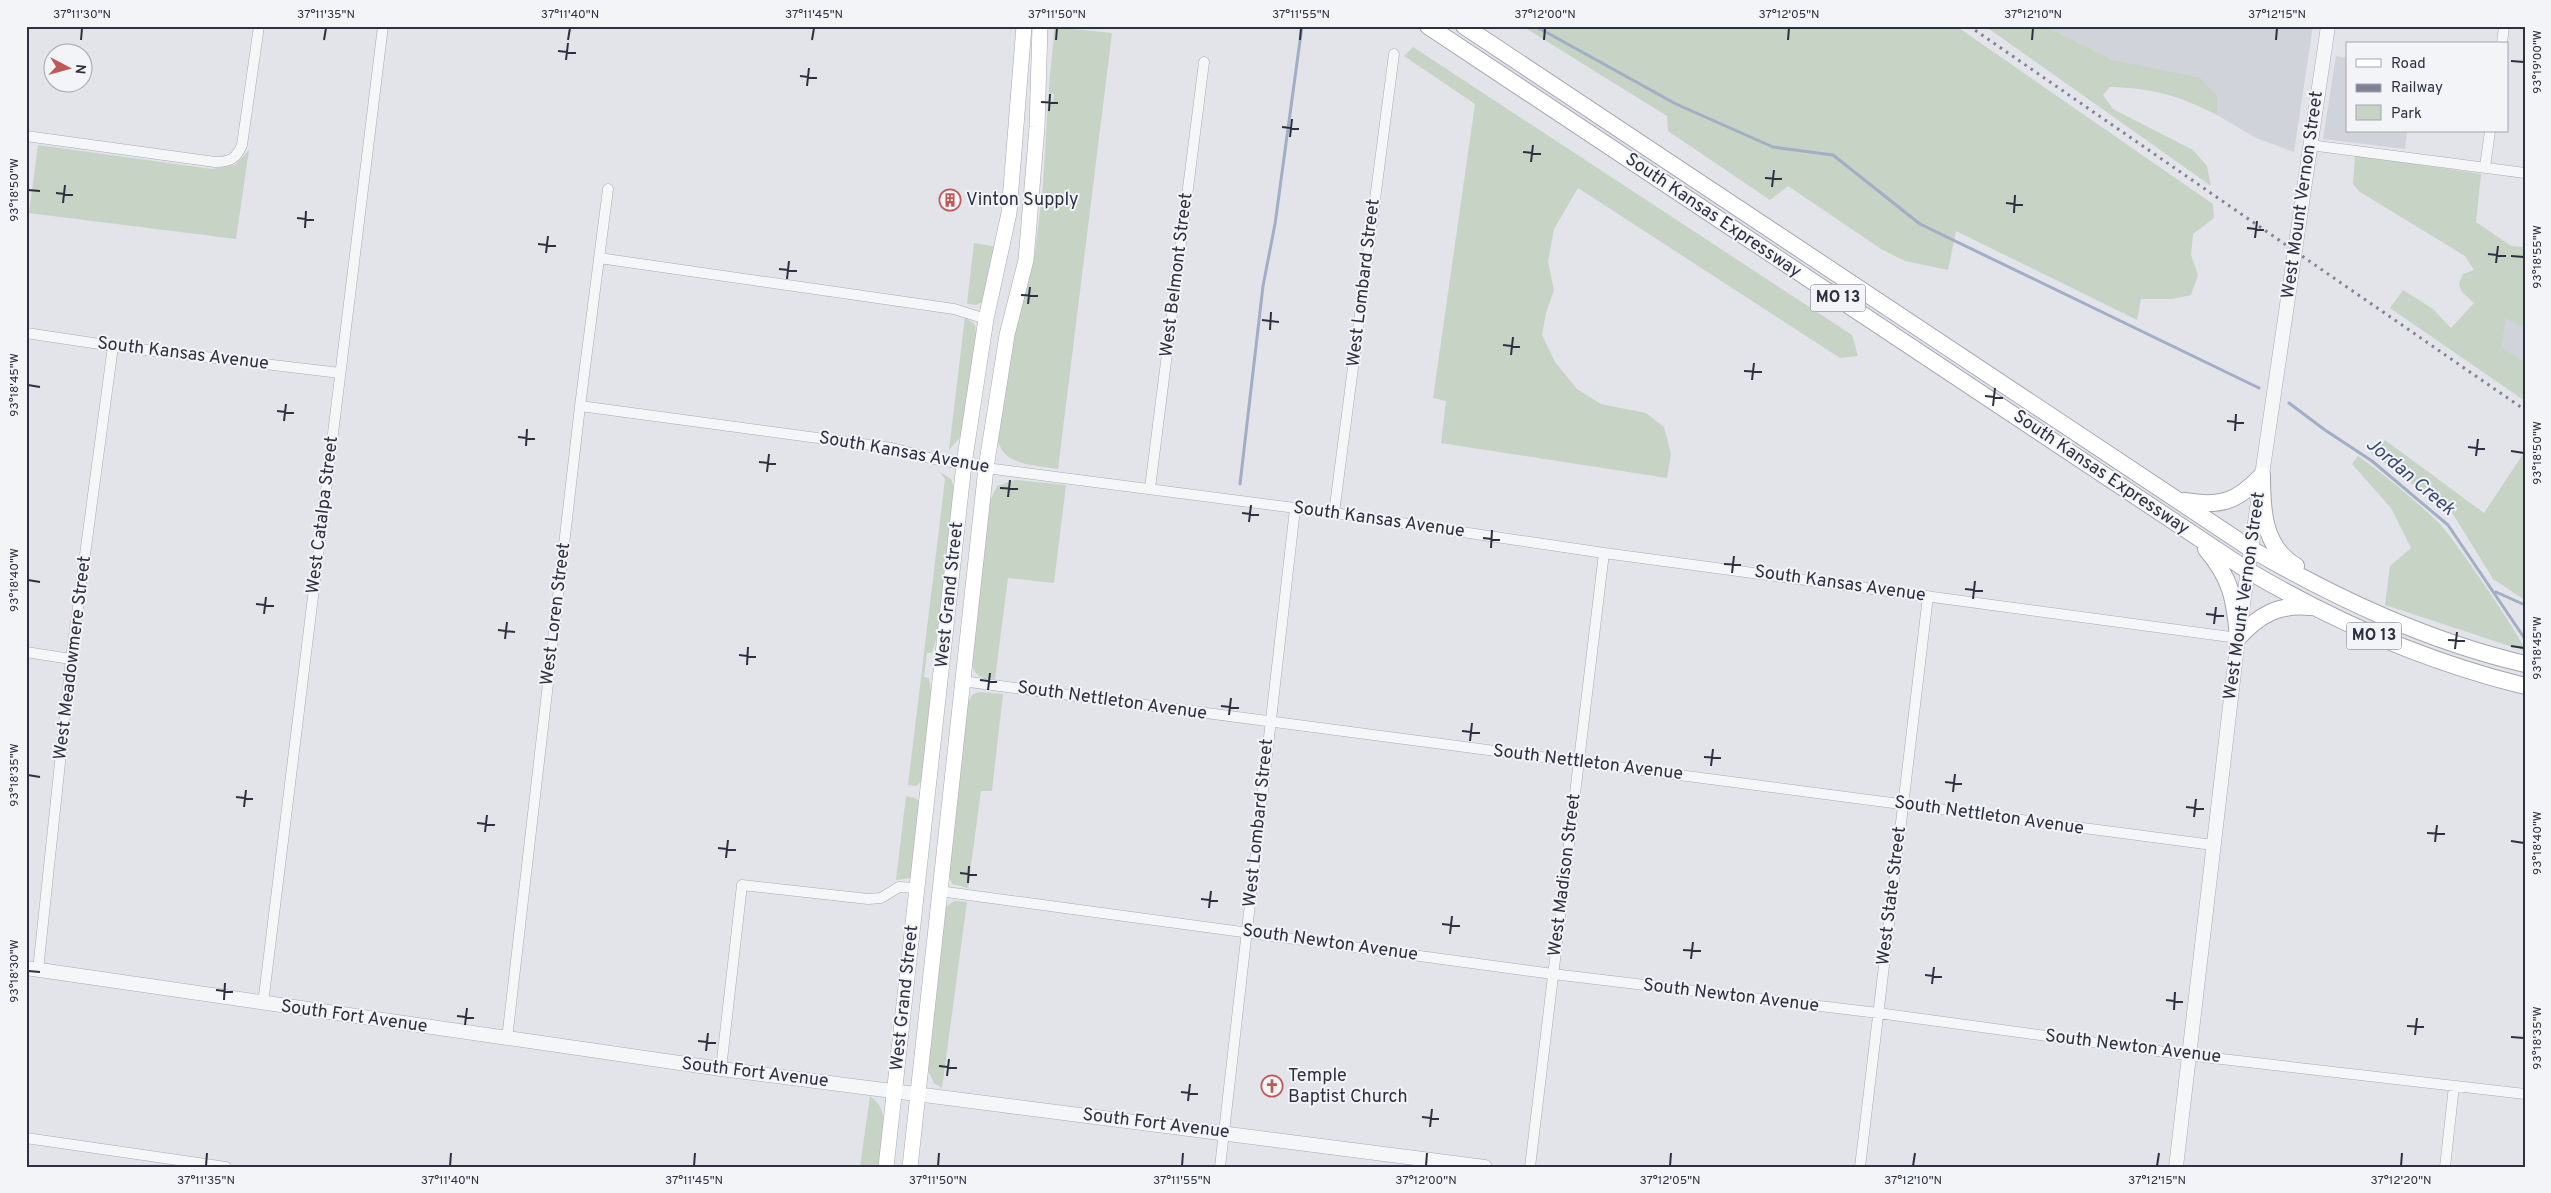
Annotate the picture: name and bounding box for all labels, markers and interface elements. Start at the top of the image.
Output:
text: 37°11'30"N [53,7,111,23]
text: 37°11'35"N [297,7,355,23]
text: 37°11'40"N [541,7,599,23]
text: 37°11'45"N [785,7,843,23]
text: 37°11'50"N [1028,7,1086,23]
text: 37°11'55"N [1272,7,1330,23]
text: 37°12'00"N [1514,7,1576,23]
text: 37°12'05"N [1758,7,1820,23]
text: 37°12'10"N [2004,7,2062,23]
text: 37°12'15"N [2248,7,2306,23]
text: 93°19'00"W [2530,30,2546,94]
north arrow [42,42,92,92]
legend [2346,42,2508,132]
text: Road [2391,55,2426,74]
text: N [70,63,88,75]
text: Railway [2391,79,2443,98]
street label: West Mount Vernon Street [2277,90,2329,300]
text: Park [2391,105,2422,124]
street label: South Kansas Expressway [1620,148,1806,284]
text: 93°18'50"W [7,158,23,222]
building icon: Vinton Supply [938,188,962,212]
place label: Vinton Supply [966,189,1079,212]
street label: West Belmont Street [1155,191,1199,359]
street label: West Lombard Street [1342,198,1386,368]
text: 93°18'55"W [2530,225,2546,289]
road number: MO 13 [1810,284,1866,312]
street label: South Kansas Avenue [96,332,270,376]
text: 93°18'45"W [7,353,23,417]
street label: South Kansas Expressway [2008,405,2194,541]
text: 93°18'50"W [2530,421,2546,485]
street label: South Kansas Avenue [817,427,991,479]
water label: Jordan Creek [2360,433,2460,522]
street label: West Catalpa Street [302,435,344,595]
street label: West Mount Vernon Street [2219,491,2271,701]
street label: South Kansas Avenue [1292,497,1466,543]
street label: West Grand Street [931,521,969,669]
street label: West Loren Street [536,541,576,687]
text: 93°18'40"W [7,548,23,612]
street label: West Meadowmere Street [49,555,97,761]
street label: South Kansas Avenue [1753,561,1927,607]
text: 93°18'45"W [2530,616,2546,680]
road number: MO 13 [2346,622,2402,650]
street label: South Nettleton Avenue [1016,676,1208,726]
street label: West Lombard Street [1239,738,1279,908]
street label: South Nettleton Avenue [1492,740,1684,786]
text: 93°18'35"W [7,743,23,807]
street label: South Nettleton Avenue [1893,791,2085,841]
street label: West Madison Street [1544,792,1586,958]
text: 93°18'40"W [2530,811,2546,875]
street label: West State Street [1872,825,1912,967]
street label: South Newton Avenue [1241,919,1419,967]
street label: West Grand Street [886,924,924,1072]
text: 93°18'30"W [7,939,23,1003]
street label: South Newton Avenue [1642,974,1820,1018]
street label: South Fort Avenue [279,995,429,1039]
text: 93°18'35"W [2530,1006,2546,1070]
street label: South Newton Avenue [2044,1025,2222,1069]
street label: South Fort Avenue [680,1053,830,1093]
place label: Temple Baptist Church [1288,1065,1408,1109]
church icon: Temple Baptist Church [1260,1074,1284,1098]
street label: South Fort Avenue [1081,1104,1231,1144]
text: 37°11'35"N [177,1173,235,1189]
text: 37°11'40"N [421,1173,479,1189]
text: 37°11'45"N [665,1173,723,1189]
text: 37°11'50"N [909,1173,967,1189]
text: 37°11'55"N [1153,1173,1211,1189]
text: 37°12'00"N [1395,1173,1457,1189]
text: 37°12'05"N [1639,1173,1701,1189]
text: 37°12'10"N [1884,1173,1942,1189]
text: 37°12'15"N [2128,1173,2186,1189]
text: 37°12'20"N [2370,1173,2432,1189]

